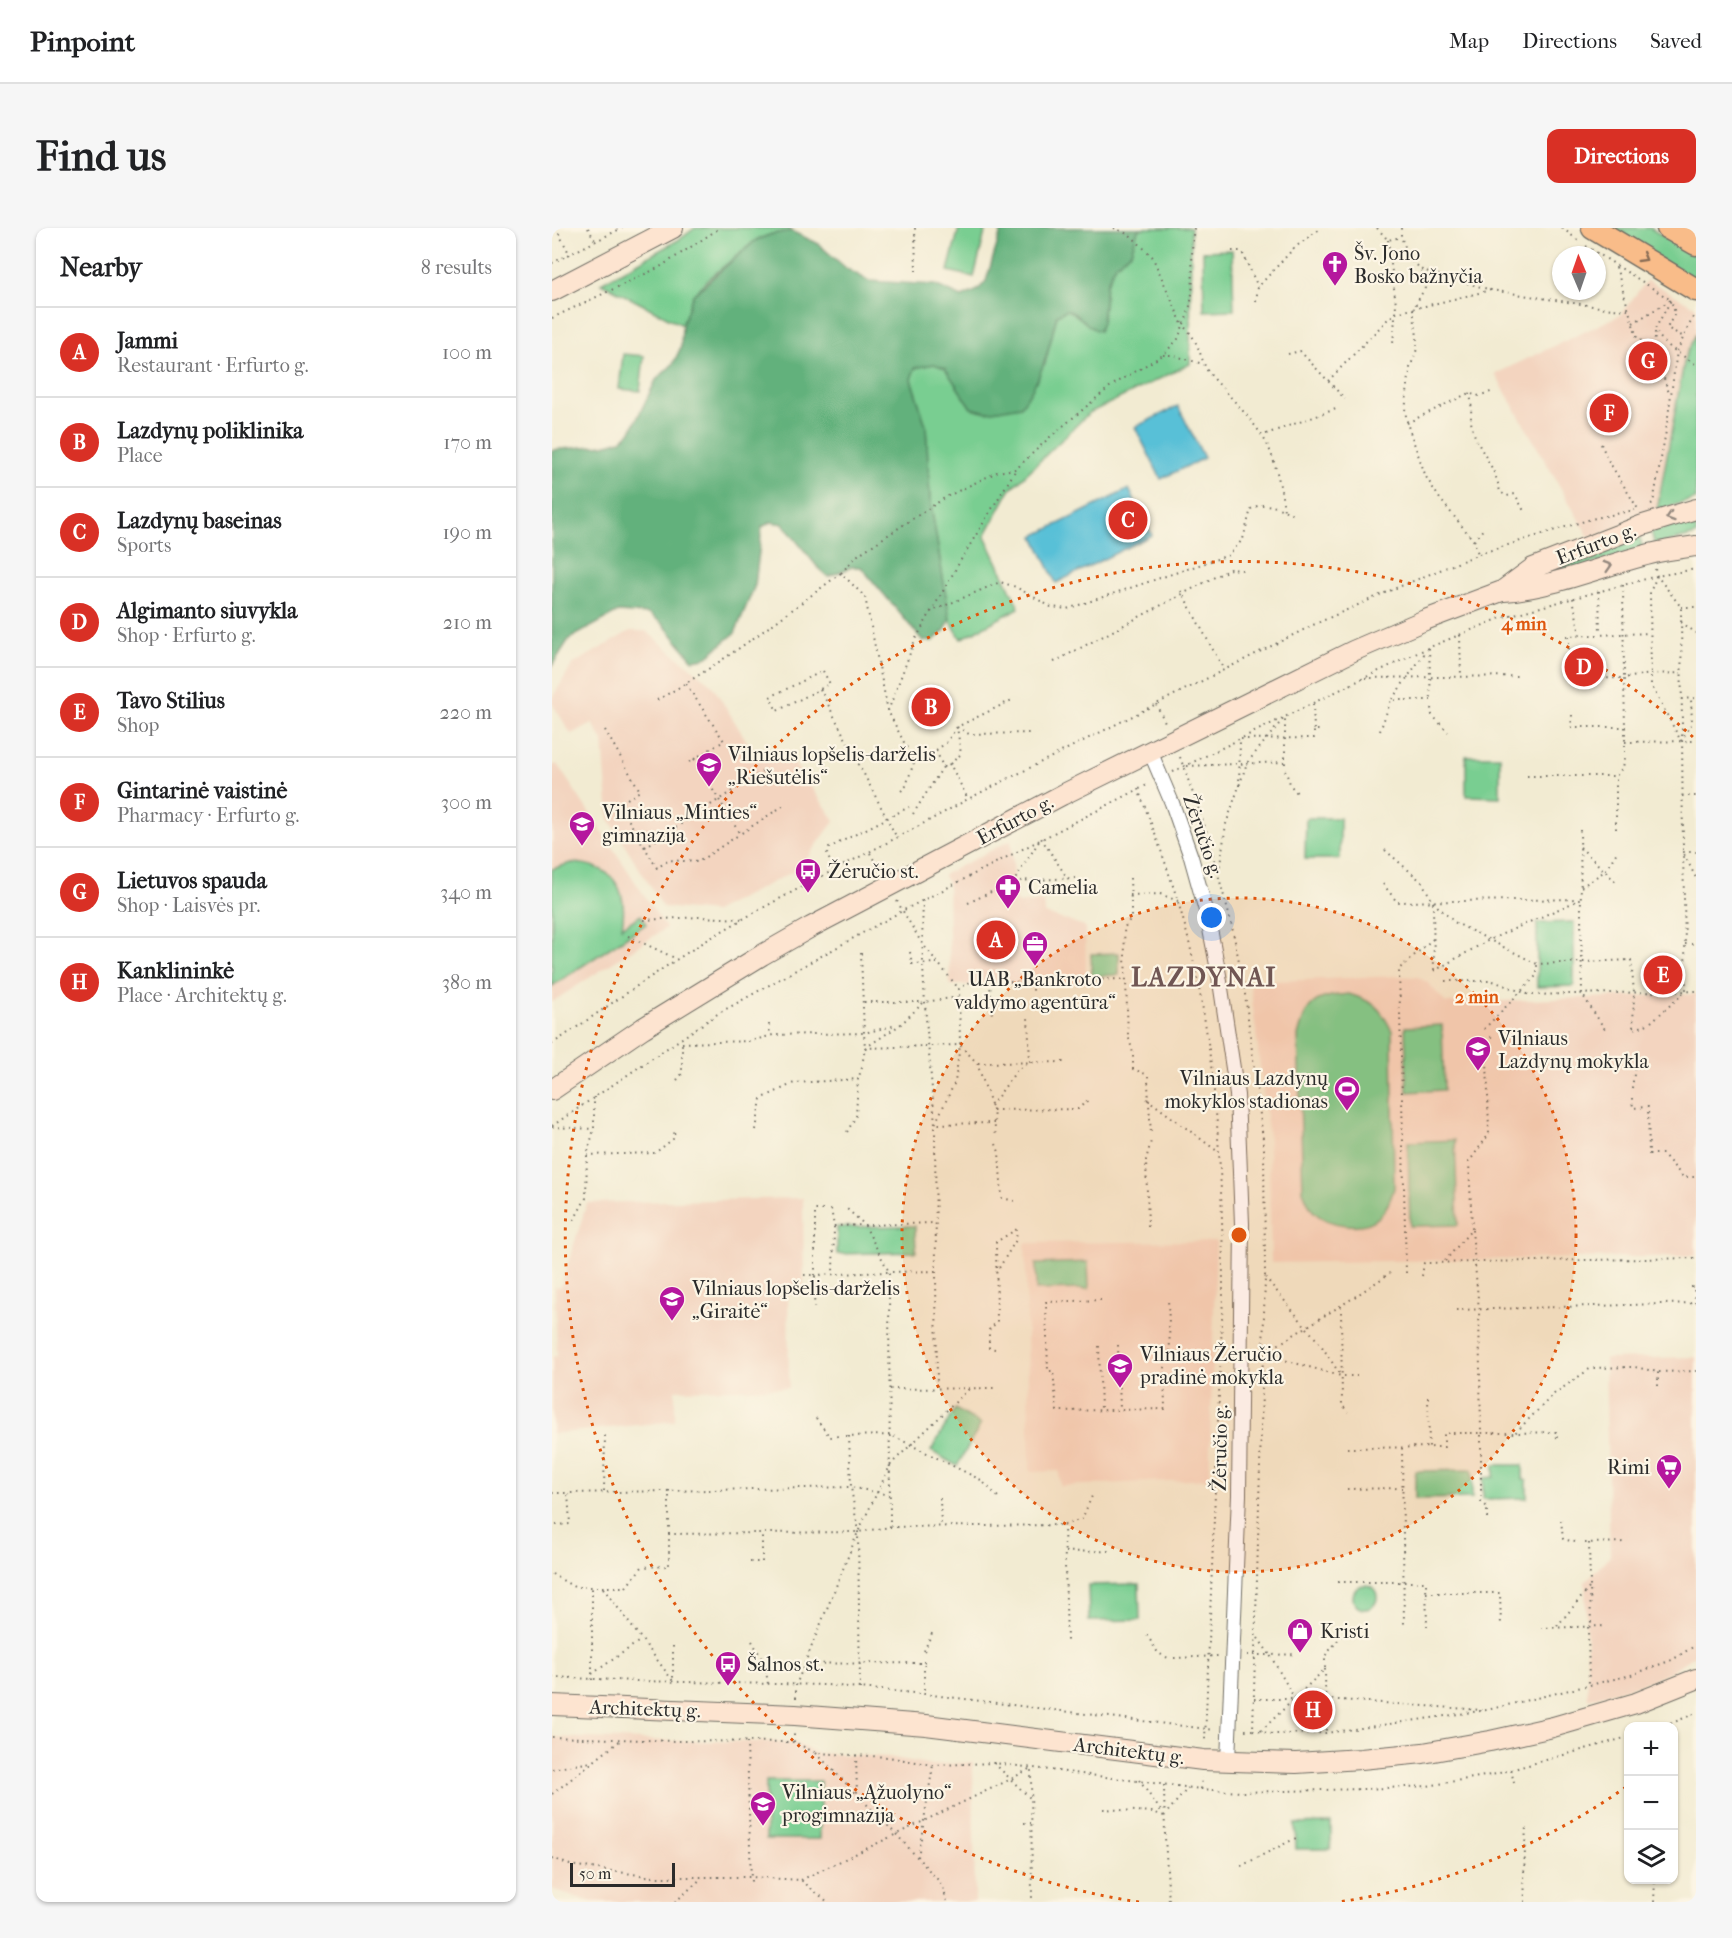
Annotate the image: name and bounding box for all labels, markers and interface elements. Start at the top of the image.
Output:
text: Pinpoint [30,25,135,58]
text: Map [1449,29,1489,53]
text: Directions [1522,29,1617,53]
text: Saved [1650,29,1702,53]
button: Directions [1547,129,1696,183]
text: Find us [36,132,166,181]
place label: Šv. Jono Bosko bažnyčia [1354,241,1484,288]
north arrow [1552,246,1606,300]
church icon: Šv. Jono Bosko bažnyčia [1320,249,1350,287]
one-way arrow [1637,251,1647,263]
text: Nearby [60,252,142,283]
text: 8 results [421,256,492,279]
text: Jammi [117,328,178,354]
pin: G [1628,338,1668,384]
text: A [73,341,86,364]
text: 100 m [442,341,492,364]
text: Restaurant · Erfurto g. [117,354,309,377]
pin: F [1590,390,1628,435]
text: Lazdynų poliklinika [117,418,303,444]
text: B [73,431,86,454]
text: 170 m [443,431,492,454]
text: Place [117,444,163,467]
pin: C [1108,498,1148,542]
text: Lazdynų baseinas [117,508,282,534]
one-way arrow [1665,510,1676,522]
street label: Erfurto g. [1553,518,1639,570]
text: C [73,521,86,544]
text: 190 m [442,521,492,544]
text: Sports [117,534,171,557]
one-way arrow [1602,561,1613,574]
text: Algimanto siuvykla [117,598,297,624]
text: D [72,611,87,634]
text: 210 m [443,611,492,634]
text: 4 min [1500,614,1547,635]
text: Shop · Erfurto g. [117,624,256,647]
pin: D [1564,644,1604,690]
pin: B [912,684,950,730]
text: Tavo Stilius [117,688,225,714]
text: E [73,701,86,724]
text: 220 m [439,701,492,724]
text: Shop [117,714,159,737]
place label: Vilniaus lopšelis-darželis „Riešutėlis“ [727,743,936,789]
school or university icon: Vilniaus lopšelis-darželis „Riešutėlis“ [694,750,724,788]
text: Gintarinė vaistinė [117,778,287,804]
street label: Erfurto g. [973,790,1057,850]
text: F [74,791,85,814]
text: 300 m [441,791,492,814]
street label: Žėručio g. [1178,791,1229,881]
place label: Vilniaus „Minties“ gimnazija [601,801,758,847]
text: Pharmacy · Erfurto g. [117,804,299,827]
school or university icon: Vilniaus „Minties“ gimnazija [567,809,597,847]
bus stop icon: Žėručio st. [793,856,823,894]
place label: Žėručio st. [828,859,919,883]
text: Lietuvos spauda [117,868,267,894]
pharmacy icon: Camelia [993,872,1023,910]
place label: Camelia [1028,876,1099,899]
text: G [72,881,87,904]
text: 340 m [440,881,492,904]
text: Shop · Laisvės pr. [117,894,260,917]
your location [1197,903,1226,932]
pin: A [976,918,1016,962]
office icon: UAB „Bankroto valdymo agentūra“ [1020,929,1050,967]
pin: E [1644,952,1682,998]
text: Kanklininkė [117,958,234,984]
district label: LAZDYNAI [1131,962,1277,993]
place label: UAB „Bankroto valdymo agentūra“ [954,968,1116,1014]
text: H [72,971,87,994]
text: 380 m [442,971,492,994]
text: Place · Architektų g. [117,984,287,1007]
text: 2 min [1455,987,1499,1008]
place label: Vilniaus Lazdynų mokykla [1497,1027,1650,1073]
school or university icon: Vilniaus Lazdynų mokykla [1463,1034,1493,1072]
place label: Vilniaus Lazdynų mokyklos stadionas [1165,1067,1329,1113]
sports icon: Vilniaus Lazdynų mokyklos stadionas [1332,1074,1362,1112]
centre of rings [1229,1225,1249,1245]
place label: Vilniaus lopšelis-darželis „Giraitė“ [691,1277,900,1323]
school or university icon: Vilniaus lopšelis-darželis „Giraitė“ [657,1284,687,1322]
place label: Vilniaus Žėručio pradinė mokykla [1139,1342,1284,1389]
school or university icon: Vilniaus Žėručio pradinė mokykla [1105,1351,1135,1389]
street label: Žėručio g. [1207,1404,1232,1492]
supermarket icon: Rimi [1654,1452,1684,1490]
place label: Rimi [1607,1456,1650,1479]
shop icon: Kristi [1285,1616,1315,1654]
place label: Kristi [1320,1620,1369,1643]
bus stop icon: Šalnos st. [713,1649,743,1687]
place label: Šalnos st. [747,1652,824,1676]
pin: H [1294,1688,1332,1732]
street label: Architektų g. [588,1696,701,1722]
map controls [1624,1722,1678,1884]
button: + [1624,1722,1678,1776]
street label: Architektų g. [1071,1733,1186,1769]
button: − [1624,1776,1678,1830]
place label: Vilniaus „Ąžuolyno“ progimnazija [781,1781,952,1827]
school or university icon: Vilniaus „Ąžuolyno“ progimnazija [748,1789,778,1827]
button: layers [1624,1830,1678,1884]
scale bar [570,1860,675,1888]
text: 50 m [579,1864,611,1883]

